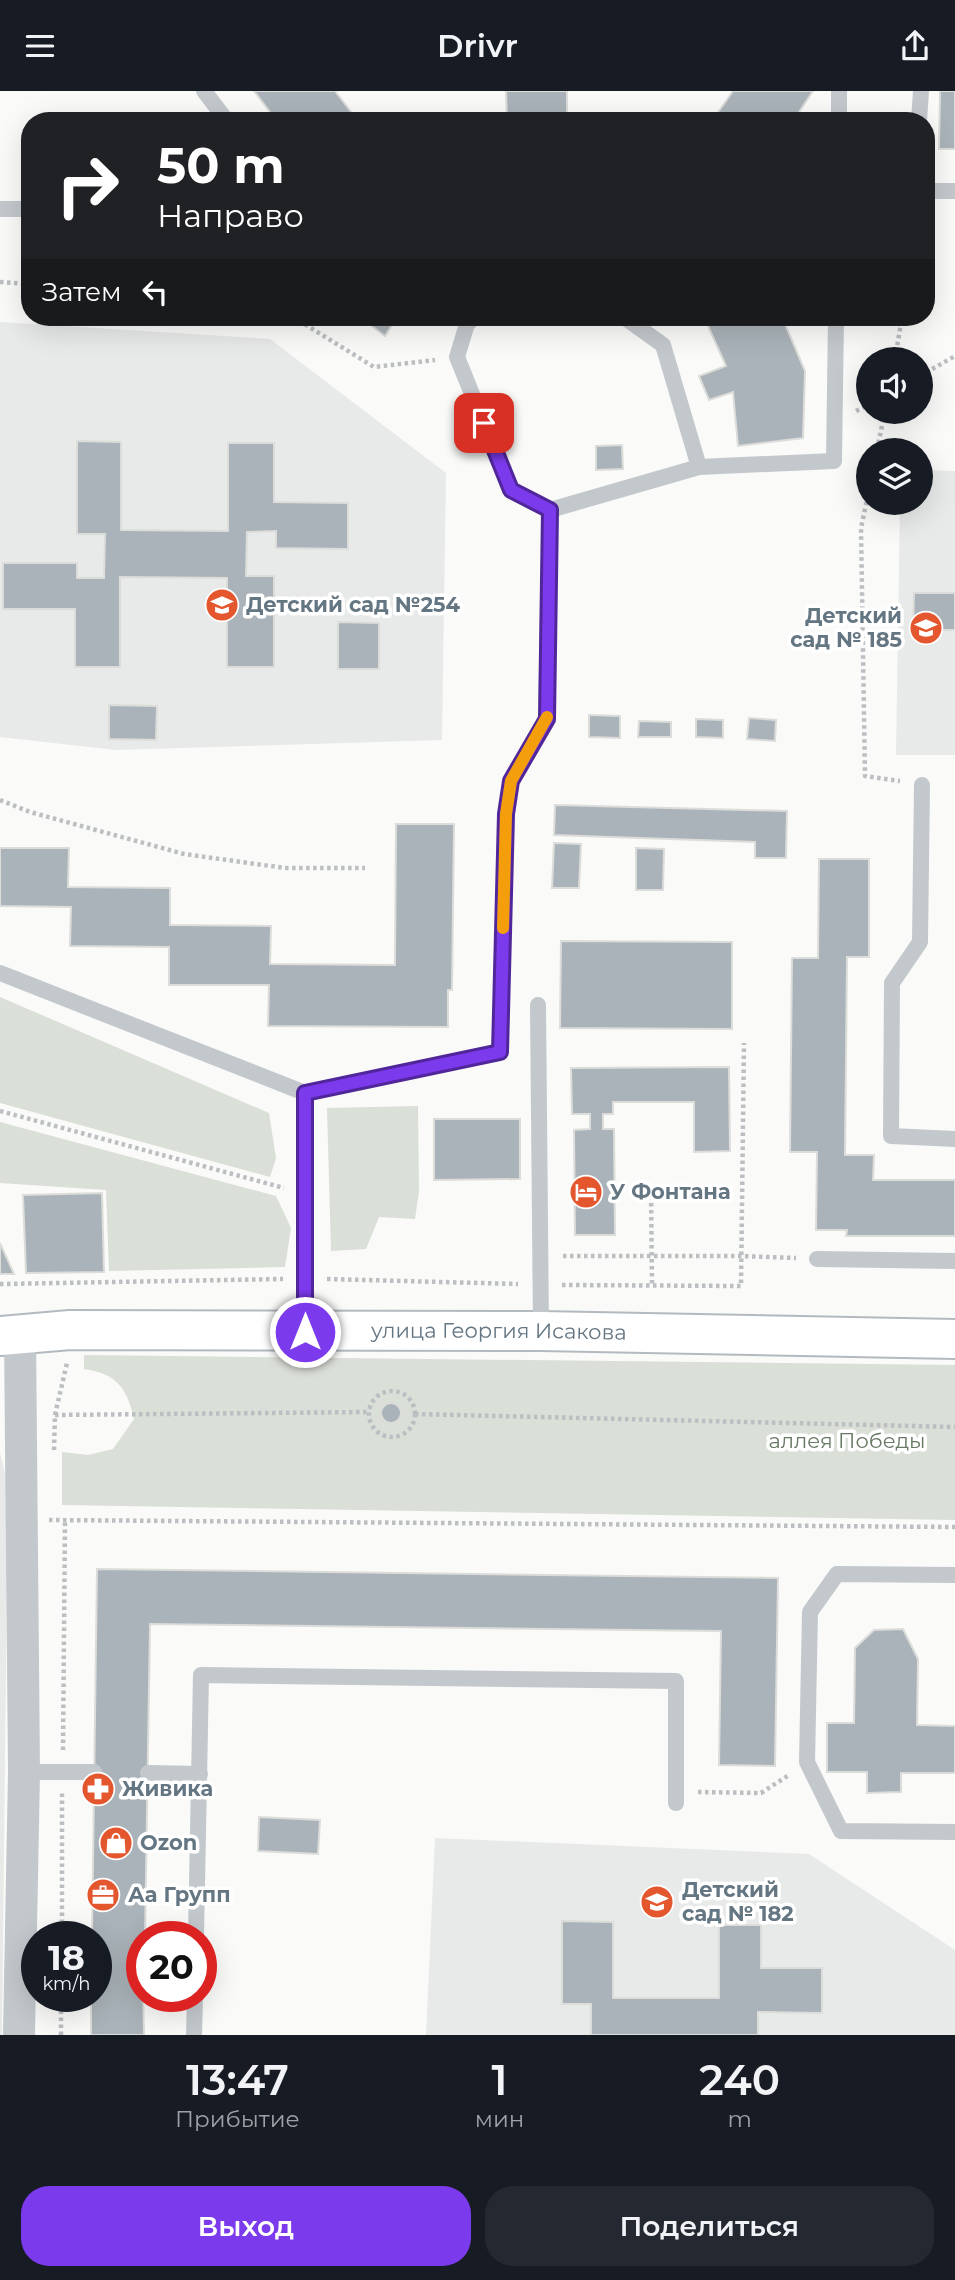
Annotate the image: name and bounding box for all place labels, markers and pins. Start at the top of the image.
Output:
pin [454,393,514,453]
school or university icon: Детский сад №254 [203,586,241,624]
place label: Детский сад №254 [246,592,461,617]
place label: Детский сад № 185 [790,603,902,652]
school or university icon: Детский сад № 185 [907,609,945,647]
hotel icon: У Фонтана [567,1173,605,1211]
place label: У Фонтана [610,1179,731,1204]
pharmacy icon: Живика [79,1770,117,1808]
place label: Живика [122,1776,213,1801]
shop icon: Ozon [97,1824,135,1862]
place label: Ozon [140,1830,197,1855]
office icon: Аа Групп [84,1876,122,1914]
place label: Детский сад № 182 [682,1877,794,1926]
place label: Аа Групп [128,1882,231,1907]
school or university icon: Детский сад № 182 [638,1883,676,1921]

